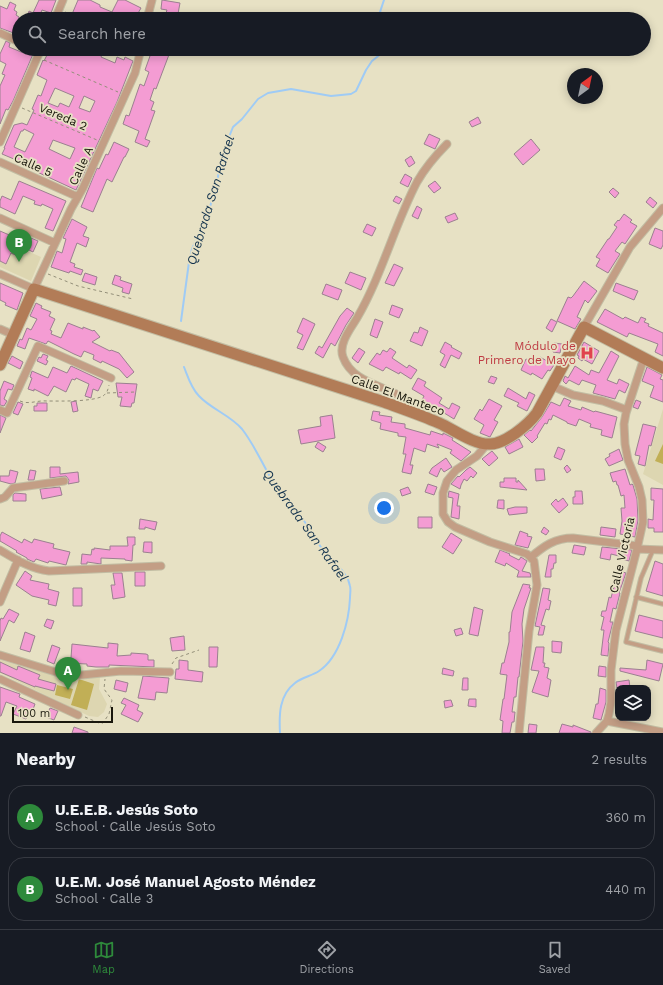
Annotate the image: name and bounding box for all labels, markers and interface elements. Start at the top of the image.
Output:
search box [12,12,651,56]
icon: search [26,23,48,45]
text: Search here [58,25,146,43]
north arrow [567,68,603,104]
street label: Vereda 2 [37,101,89,133]
water label: Quebrada San Rafael [184,133,237,267]
street label: Calle A [66,144,96,187]
street label: Calle 5 [12,150,54,180]
pin: B [6,229,32,262]
place label: Módulo de Primero de Mayo [478,339,576,367]
hospital icon: Módulo de Primero de Mayo [579,345,595,361]
street label: Calle El Manteco [349,372,447,418]
water label: Quebrada San Rafael [260,466,351,584]
your location [374,498,394,518]
street label: Calle Victoria [606,515,638,594]
pin: A [55,657,81,690]
map controls [615,685,651,721]
button: layers [615,685,651,721]
scale bar [12,705,113,724]
text: 100 m [18,707,50,720]
text: Nearby [16,749,75,769]
text: 2 results [592,752,647,767]
text: U.E.E.B. Jesús Soto [55,801,198,819]
text: A [26,810,34,825]
text: 360 m [606,810,646,825]
text: School · Calle Jesús Soto [55,819,216,834]
text: U.E.M. José Manuel Agosto Méndez [55,873,316,891]
text: B [26,882,34,897]
text: 440 m [605,882,646,897]
text: School · Calle 3 [55,891,153,906]
tab: Map [92,939,115,976]
tab: Directions [300,939,354,976]
tab: Saved [539,939,571,976]

